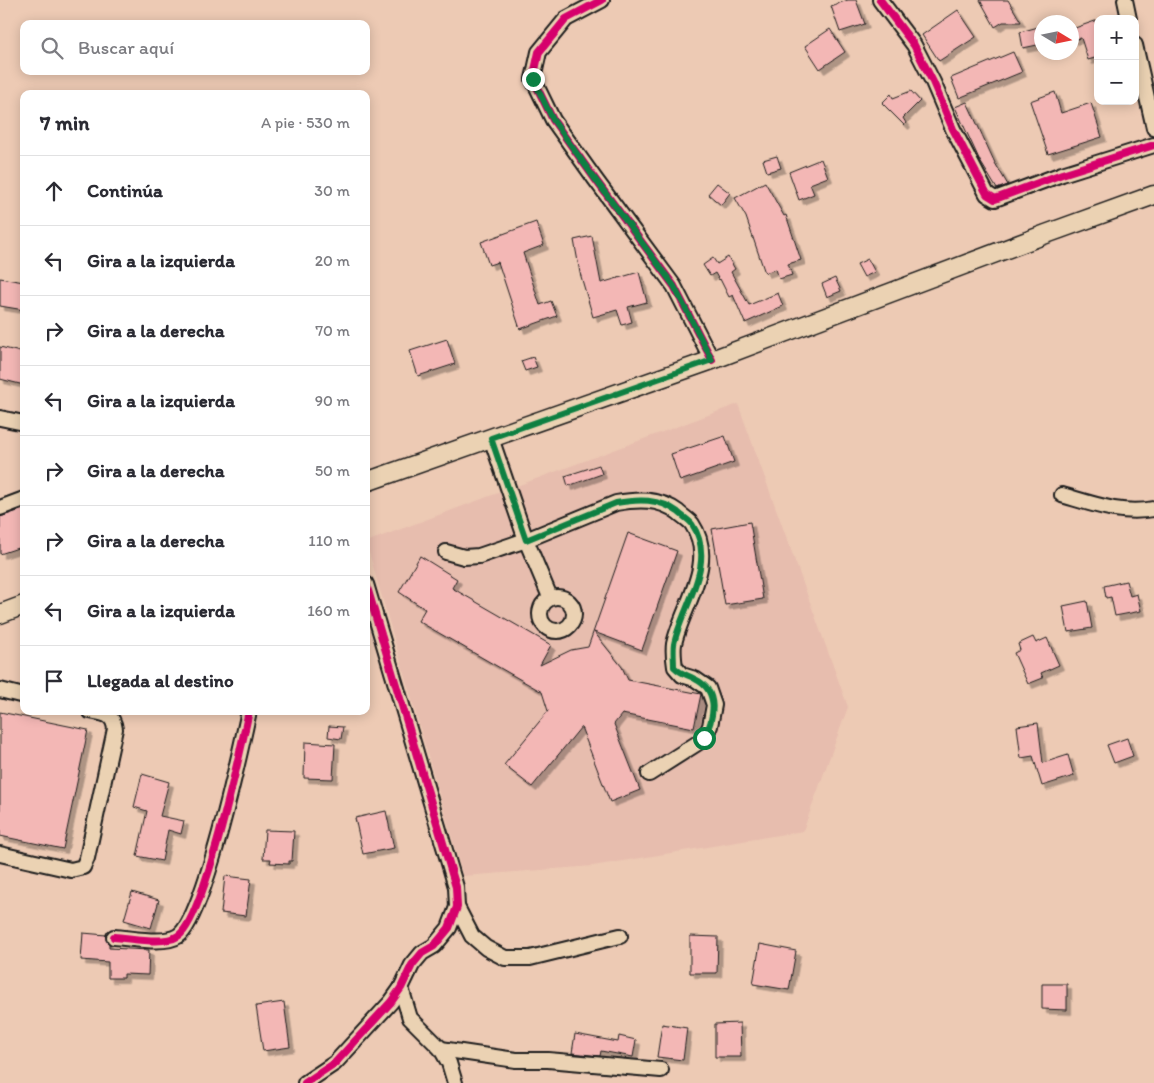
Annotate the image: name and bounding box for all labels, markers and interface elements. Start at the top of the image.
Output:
north arrow [1034,15,1079,60]
map controls [1094,15,1139,105]
button: + [1094,15,1139,60]
search box [20,20,370,75]
icon: search [38,34,66,62]
text: Buscar aquí [78,36,174,59]
button: − [1094,60,1139,105]
route end [522,68,545,91]
text: 7 min [40,110,89,135]
text: A pie · 530 m [261,113,350,132]
icon: ahead [40,177,68,205]
text: Continúa [87,179,163,202]
text: 30 m [314,181,350,200]
icon: left [40,247,68,275]
text: Gira a la izquierda [87,249,235,272]
text: 20 m [315,251,350,270]
icon: right [40,317,68,345]
text: Gira a la derecha [87,319,225,342]
text: 70 m [315,321,350,340]
icon: left [40,387,68,415]
text: Gira a la izquierda [87,389,235,412]
text: 90 m [315,391,350,410]
icon: right [40,457,68,485]
text: Gira a la derecha [87,459,225,482]
text: 50 m [315,461,350,480]
icon: right [40,527,68,555]
text: Gira a la derecha [87,529,225,552]
text: 110 m [308,531,350,550]
icon: left [40,597,68,625]
text: Gira a la izquierda [87,599,235,622]
text: 160 m [307,601,350,620]
icon: arrive [40,667,68,695]
text: Llegada al destino [87,669,234,692]
route start [693,727,716,750]

